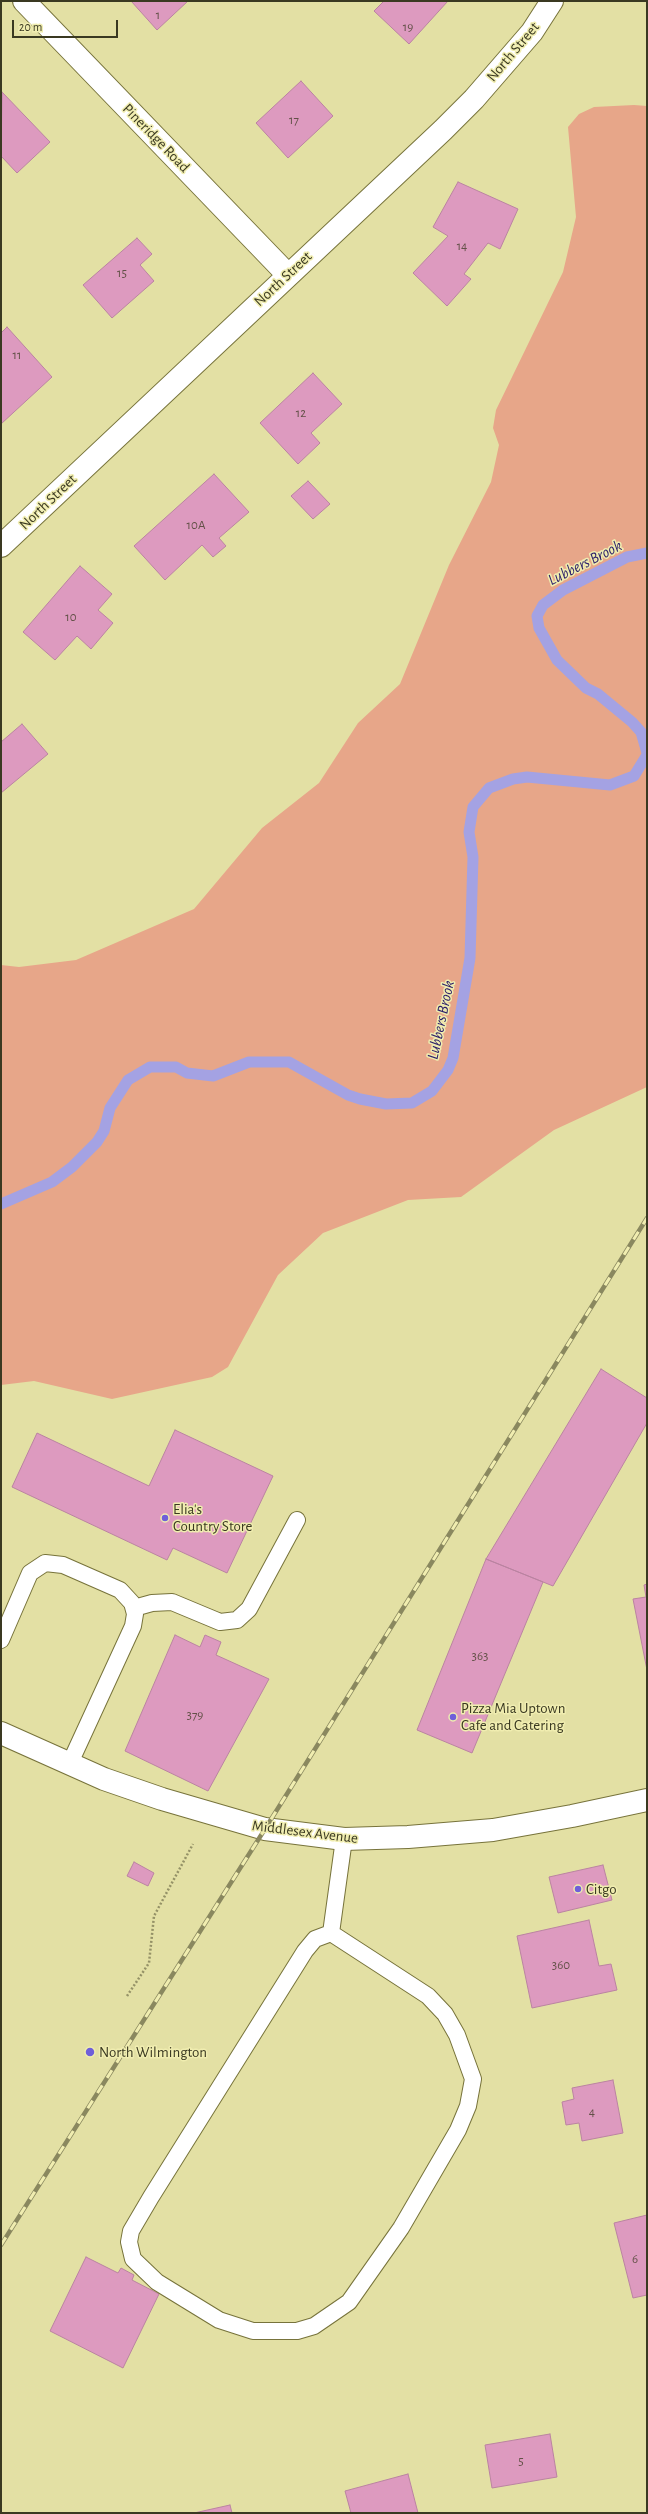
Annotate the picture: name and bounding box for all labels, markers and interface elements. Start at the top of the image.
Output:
house number: 1 [156,7,160,23]
scale bar [14,12,120,38]
street label: North Street [483,18,543,86]
house number: 19 [403,19,413,35]
text: 20 m [19,21,42,33]
street label: Pineridge Road [119,100,193,176]
house number: 17 [289,112,299,128]
house number: 14 [457,238,467,254]
street label: North Street [250,248,316,310]
house number: 15 [117,265,127,281]
house number: 11 [13,347,21,363]
house number: 12 [296,405,306,421]
street label: North Street [16,470,80,534]
house number: 10A [187,517,205,533]
water label: Lubbers Brook [545,536,625,590]
house number: 10 [65,609,77,625]
water label: Lubbers Brook [423,979,459,1061]
place label: Elia's Country Store [173,1500,252,1535]
marker: Elia's Country Store [160,1513,170,1523]
house number: 363 [472,1648,488,1664]
place label: Pizza Mia Uptown Cafe and Catering [461,1699,565,1734]
house number: 379 [187,1707,203,1723]
marker: Pizza Mia Uptown Cafe and Catering [448,1712,458,1722]
street label: Middlesex Avenue [251,1817,359,1847]
place label: Citgo [586,1880,617,1898]
marker: Citgo [573,1884,583,1894]
house number: 360 [552,1957,570,1973]
place label: North Wilmington [99,2043,207,2061]
marker: North Wilmington [84,2046,96,2058]
house number: 4 [589,2104,595,2120]
house number: 6 [632,2251,638,2267]
house number: 5 [518,2453,524,2469]

